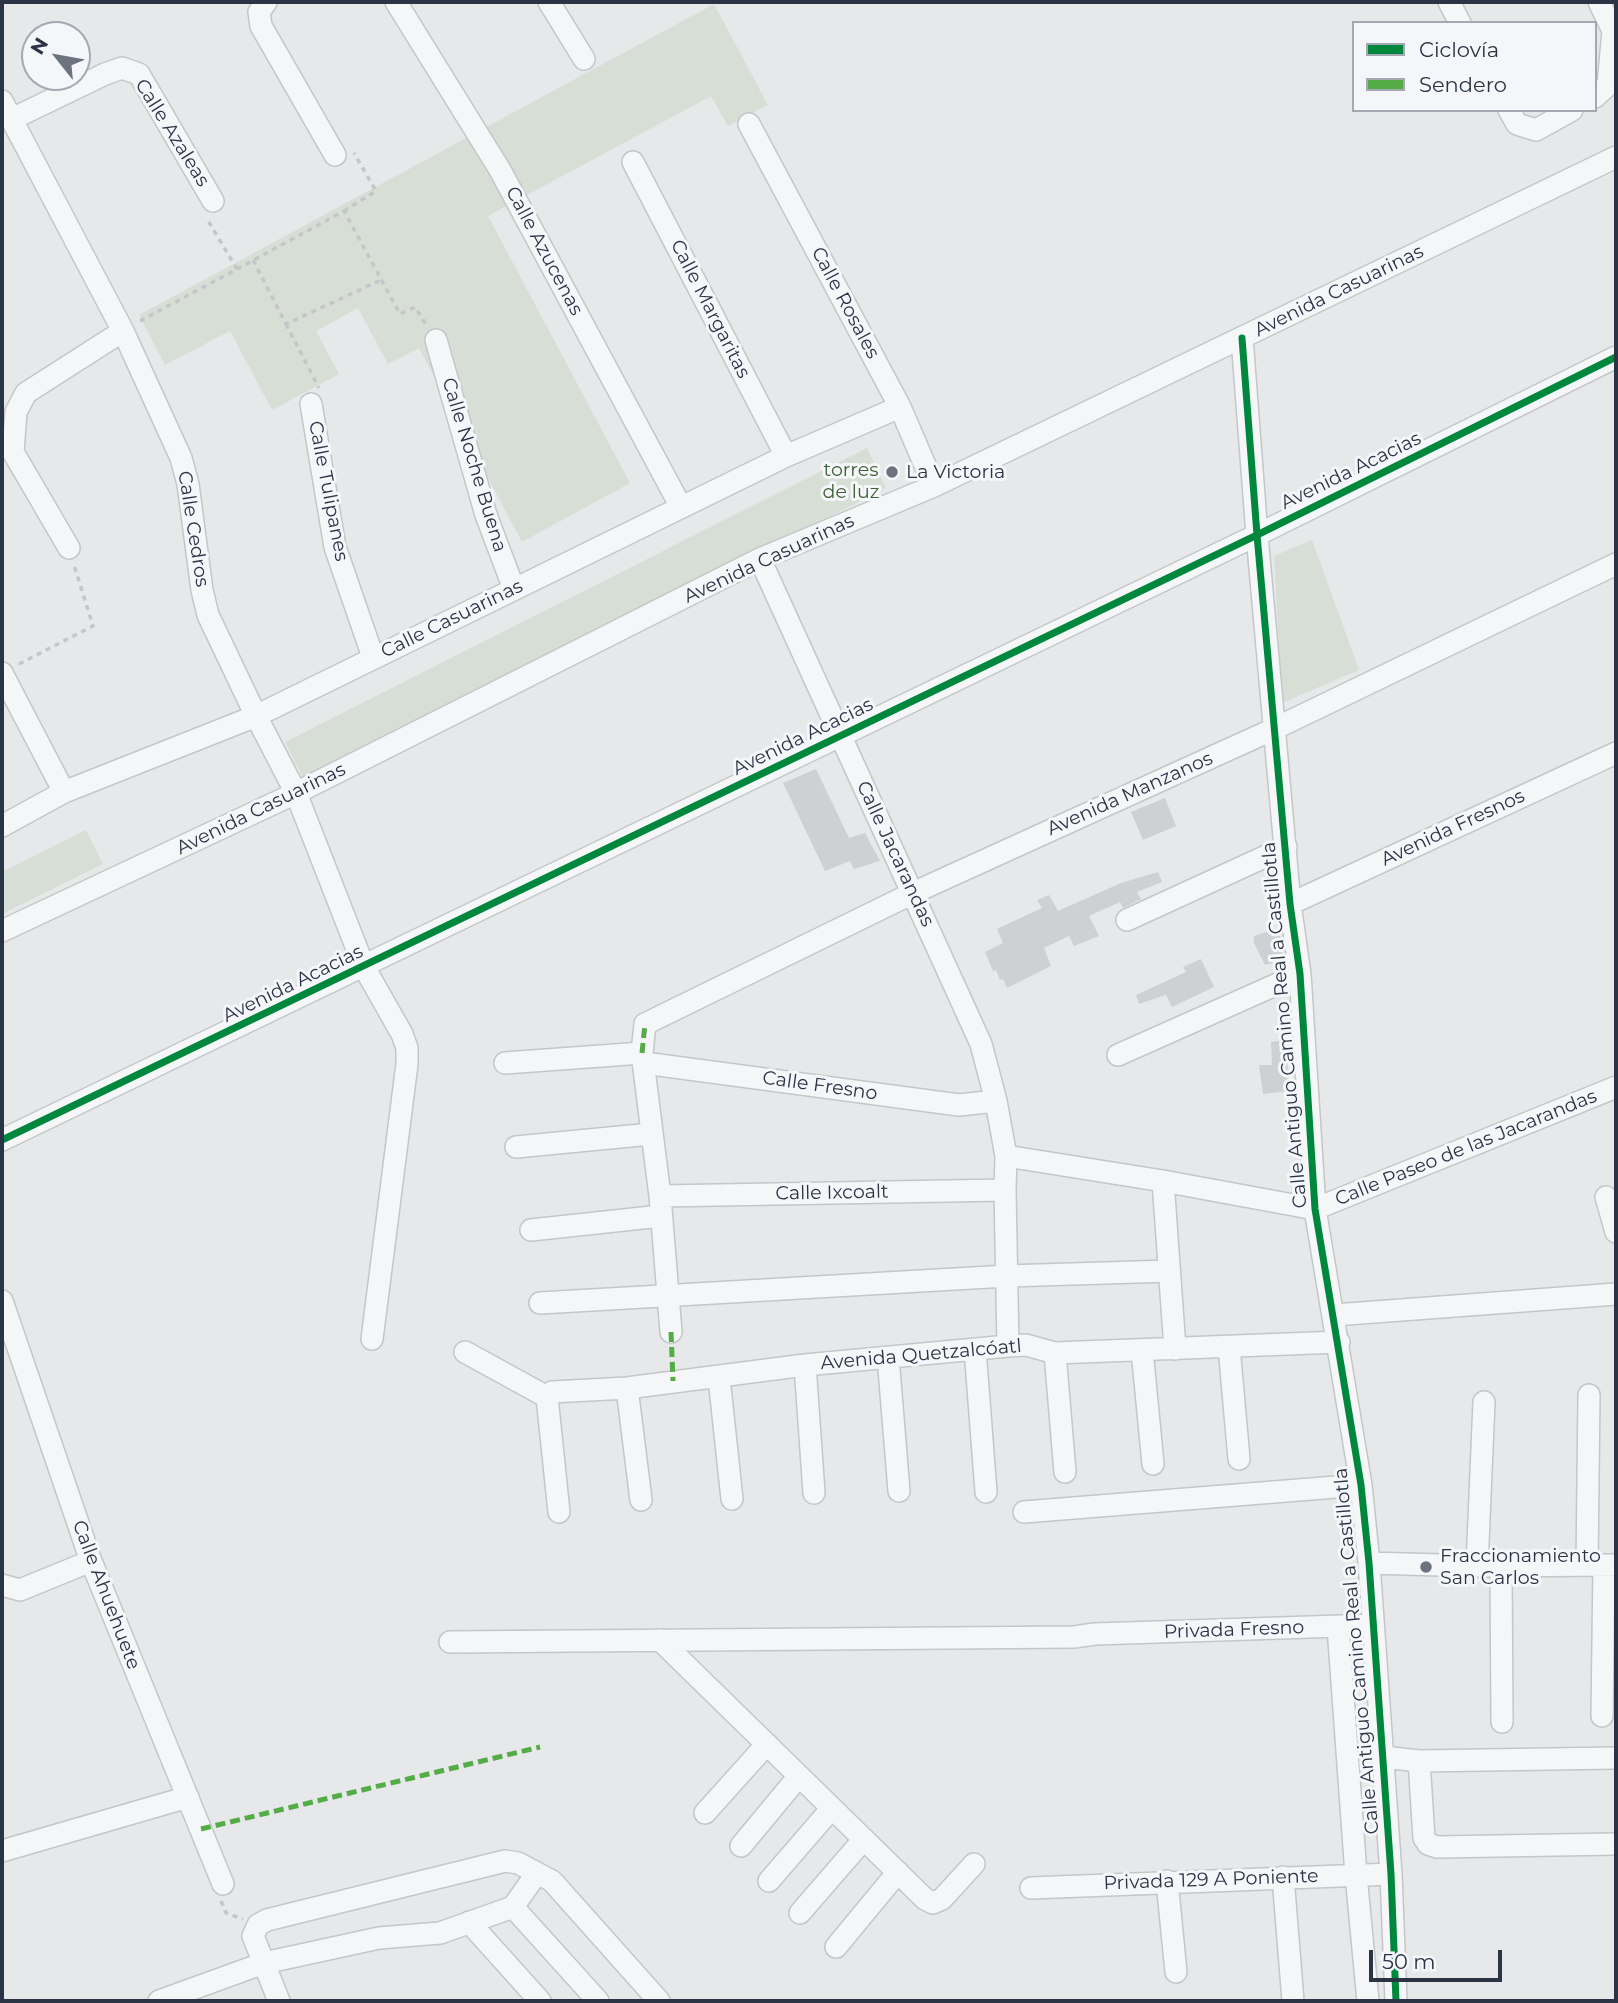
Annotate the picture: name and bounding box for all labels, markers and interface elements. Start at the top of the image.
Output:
north arrow [21,21,91,91]
legend [1352,21,1597,112]
text: N [25,33,53,58]
text: Ciclovía [1419,37,1499,62]
text: Sendero [1419,72,1507,97]
street label: Calle Azaleas [130,75,214,191]
street label: Calle Azucenas [500,183,588,319]
street label: Calle Margaritas [665,236,755,382]
street label: Avenida Casuarinas [1251,240,1427,342]
street label: Calle Rosales [806,243,884,363]
street label: Calle Noche Buena [437,375,511,555]
street label: Calle Tulipanes [303,419,353,563]
street label: Avenida Acacias [1277,427,1425,515]
park label: torres de luz [823,459,879,503]
place label: La Victoria [906,461,1005,483]
marker: La Victoria [884,464,900,480]
street label: Calle Cedros [173,469,213,589]
street label: Avenida Casuarinas [680,510,858,608]
street label: Calle Casuarinas [377,575,527,663]
street label: Avenida Acacias [729,693,877,781]
street label: Avenida Manzanos [1044,747,1216,841]
street label: Avenida Casuarinas [173,758,349,860]
street label: Calle Jacarandas [851,778,939,930]
street label: Avenida Fresnos [1378,785,1528,871]
street label: Calle Antiguo Camino Real a Castillotla [1258,841,1312,1209]
street label: Avenida Acacias [219,940,367,1028]
street label: Calle Fresno [761,1067,879,1105]
street label: Calle Paseo de las Jacarandas [1332,1085,1600,1211]
street label: Calle Ixcoalt [775,1181,889,1205]
street label: Avenida Quetzalcóatl [819,1335,1023,1375]
street label: Calle Antiguo Camino Real a Castillotla [1330,1467,1384,1835]
street label: Calle Ahuehuete [67,1517,145,1673]
place label: Fraccionamiento San Carlos [1440,1545,1601,1589]
marker: Fraccionamiento San Carlos [1418,1559,1434,1575]
street label: Privada Fresno [1163,1616,1305,1644]
street label: Privada 129 A Poniente [1103,1865,1319,1895]
scale bar [1373,1937,1506,1981]
text: 50 m [1382,1949,1436,1974]

